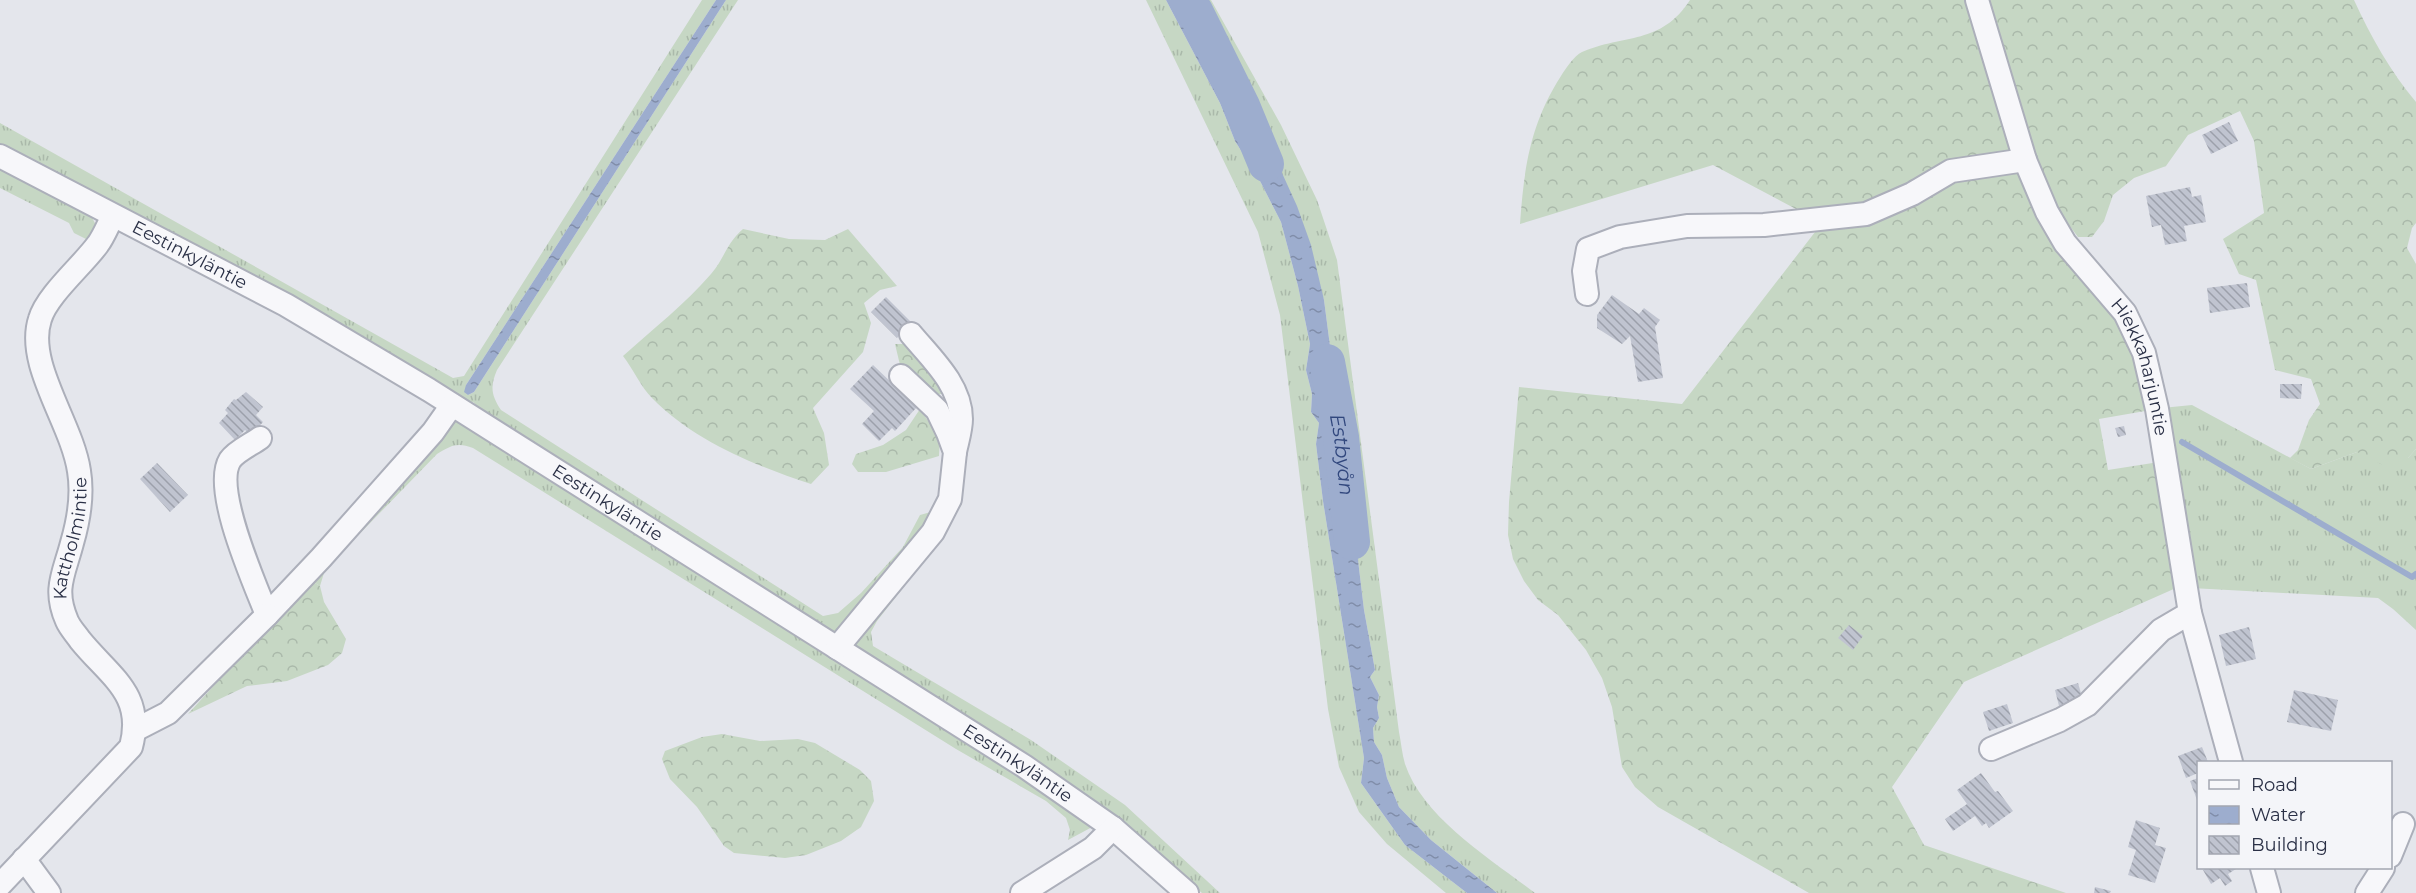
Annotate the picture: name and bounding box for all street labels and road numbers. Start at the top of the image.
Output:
street label: Eestinkyläntie [129,216,251,294]
street label: Hiekkaharjuntie [2106,294,2172,438]
street label: Eestinkyläntie [548,460,667,546]
street label: Kattholmintie [49,476,92,600]
street label: Eestinkyläntie [959,719,1077,807]

